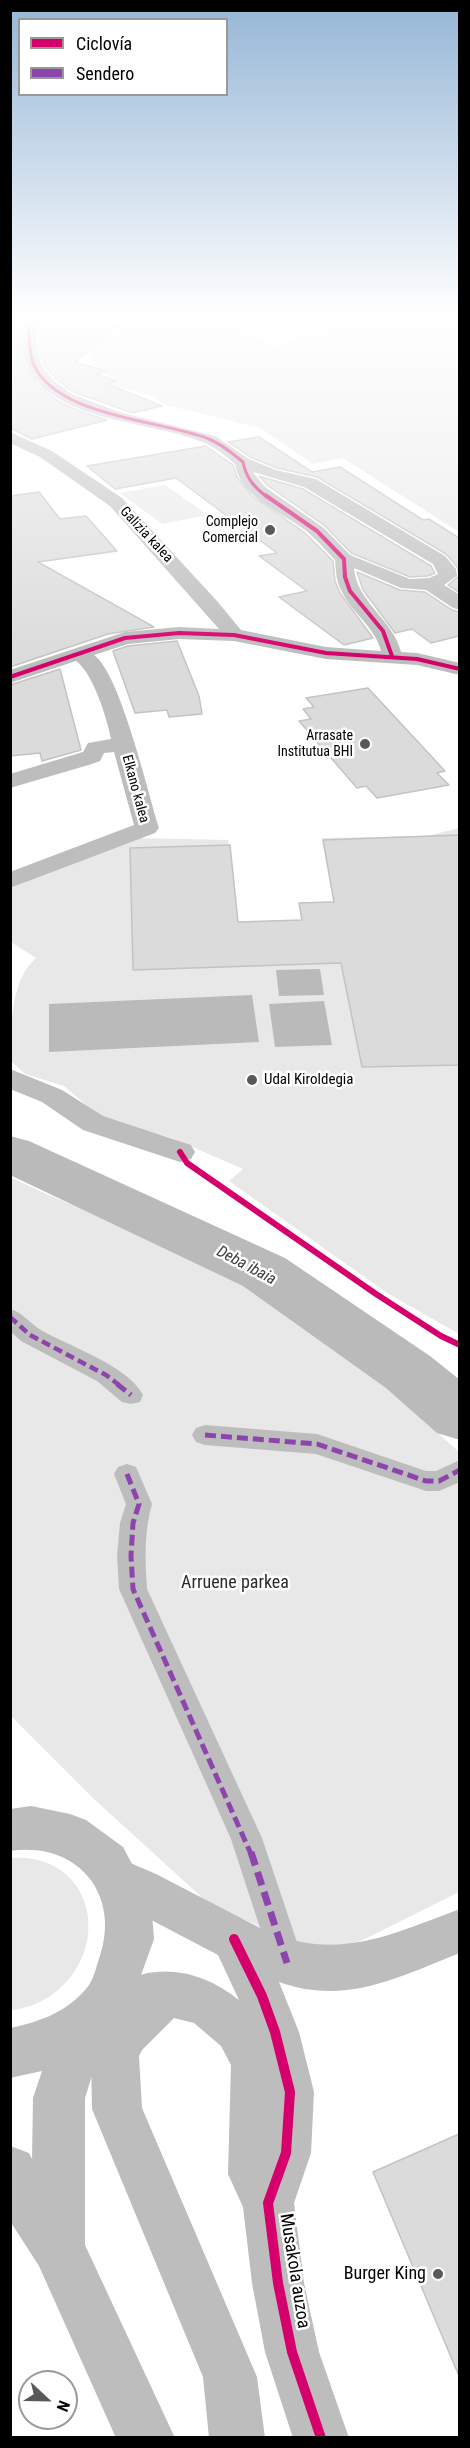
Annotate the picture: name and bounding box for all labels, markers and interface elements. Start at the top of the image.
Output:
legend [18,18,228,96]
text: Ciclovía [76,33,132,54]
text: Sendero [76,63,134,84]
street label: Galizia kalea [116,504,176,566]
place label: Complejo Comercial [202,514,258,546]
marker: Complejo Comercial [263,523,277,537]
place label: Arrasate Institutua BHI [277,728,353,760]
marker: Arrasate Institutua BHI [358,737,372,751]
street label: Elkano kalea [118,753,152,825]
place label: Udal Kiroldegia [264,1071,353,1089]
marker: Udal Kiroldegia [245,1073,259,1087]
water label: Deba ibaia [213,1242,279,1290]
park label: Arruene parkea [181,1572,289,1594]
street label: Musakola auzoa [274,2212,314,2330]
place label: Burger King [344,2263,426,2285]
marker: Burger King [431,2267,445,2281]
north arrow [18,2370,78,2430]
text: N [53,2398,74,2414]

